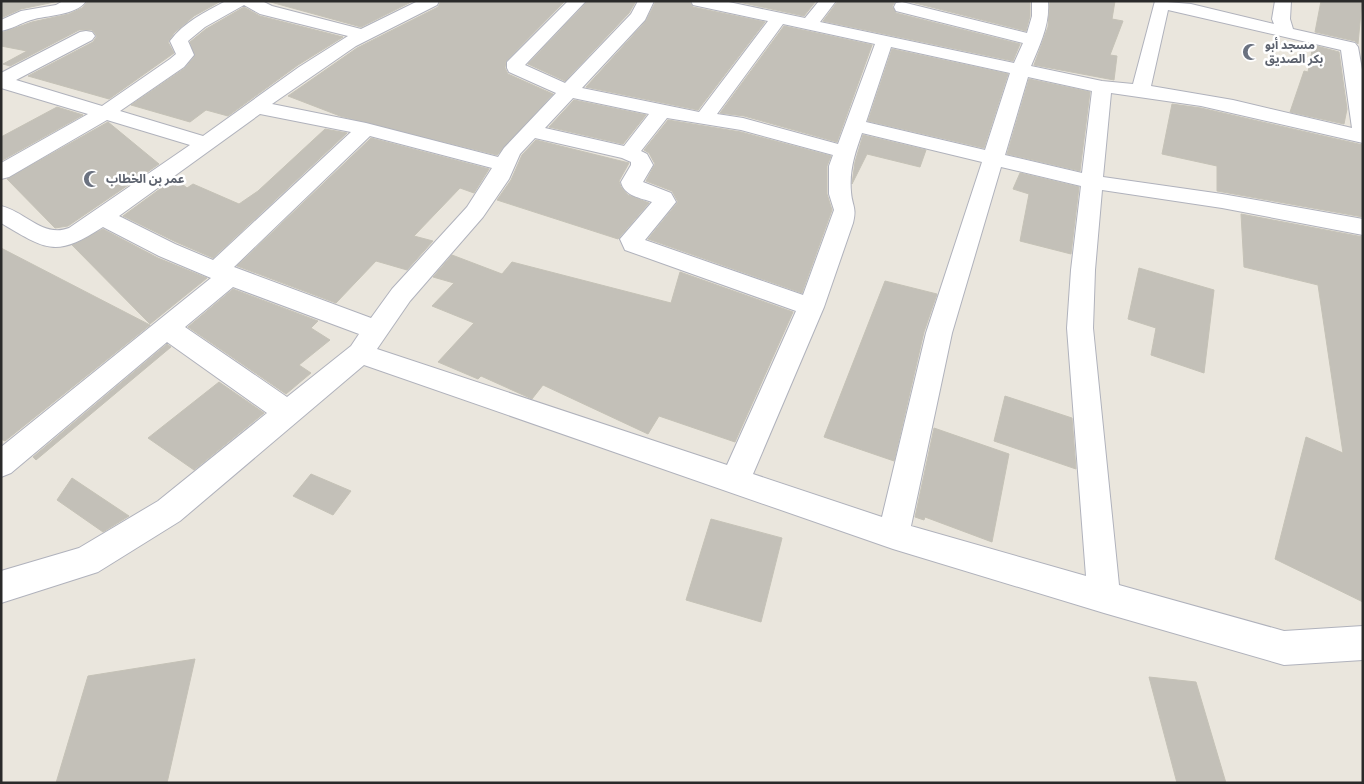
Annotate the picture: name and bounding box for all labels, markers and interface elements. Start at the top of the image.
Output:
place label: مسجد أبو بكر الصديق [1265,37,1324,67]
mosque icon: مسجد أبو بكر الصديق [1241,42,1261,62]
mosque icon: عمر بن الخطاب [82,169,102,189]
place label: عمر بن الخطاب [106,171,185,187]

